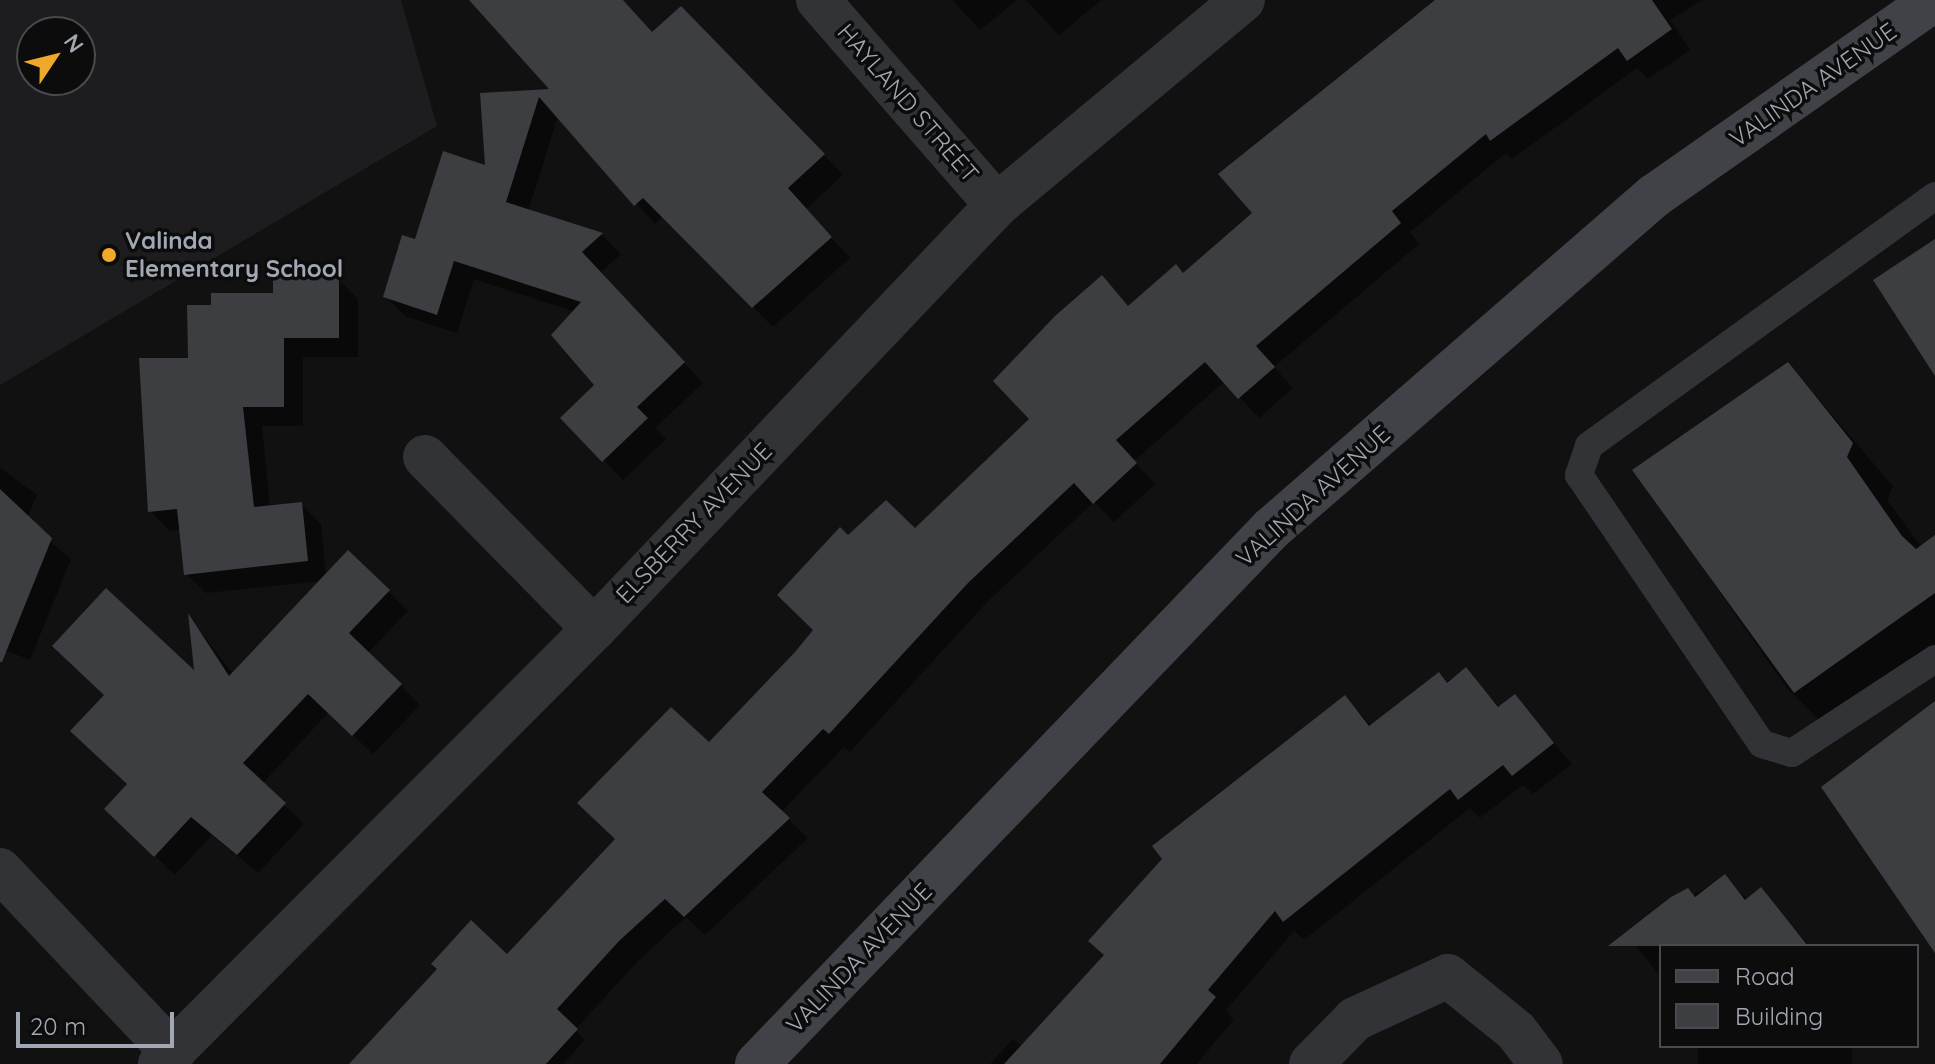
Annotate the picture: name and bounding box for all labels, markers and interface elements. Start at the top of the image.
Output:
north arrow [16,16,96,96]
street label: VALINDA AVENUE [1724,17,1902,153]
street label: HAYLAND STREET [831,18,985,188]
text: N [58,29,90,58]
place label: Valinda Elementary School [125,227,343,283]
marker: Valinda Elementary School [100,246,118,264]
street label: VALINDA AVENUE [1230,419,1396,573]
street label: ELSBERRY AVENUE [610,437,778,609]
street label: VALINDA AVENUE [780,877,938,1039]
legend [1659,944,1919,1048]
text: Road [1735,961,1795,991]
scale bar [20,996,178,1046]
text: Building [1735,1001,1823,1031]
text: 20 m [30,1011,86,1041]

